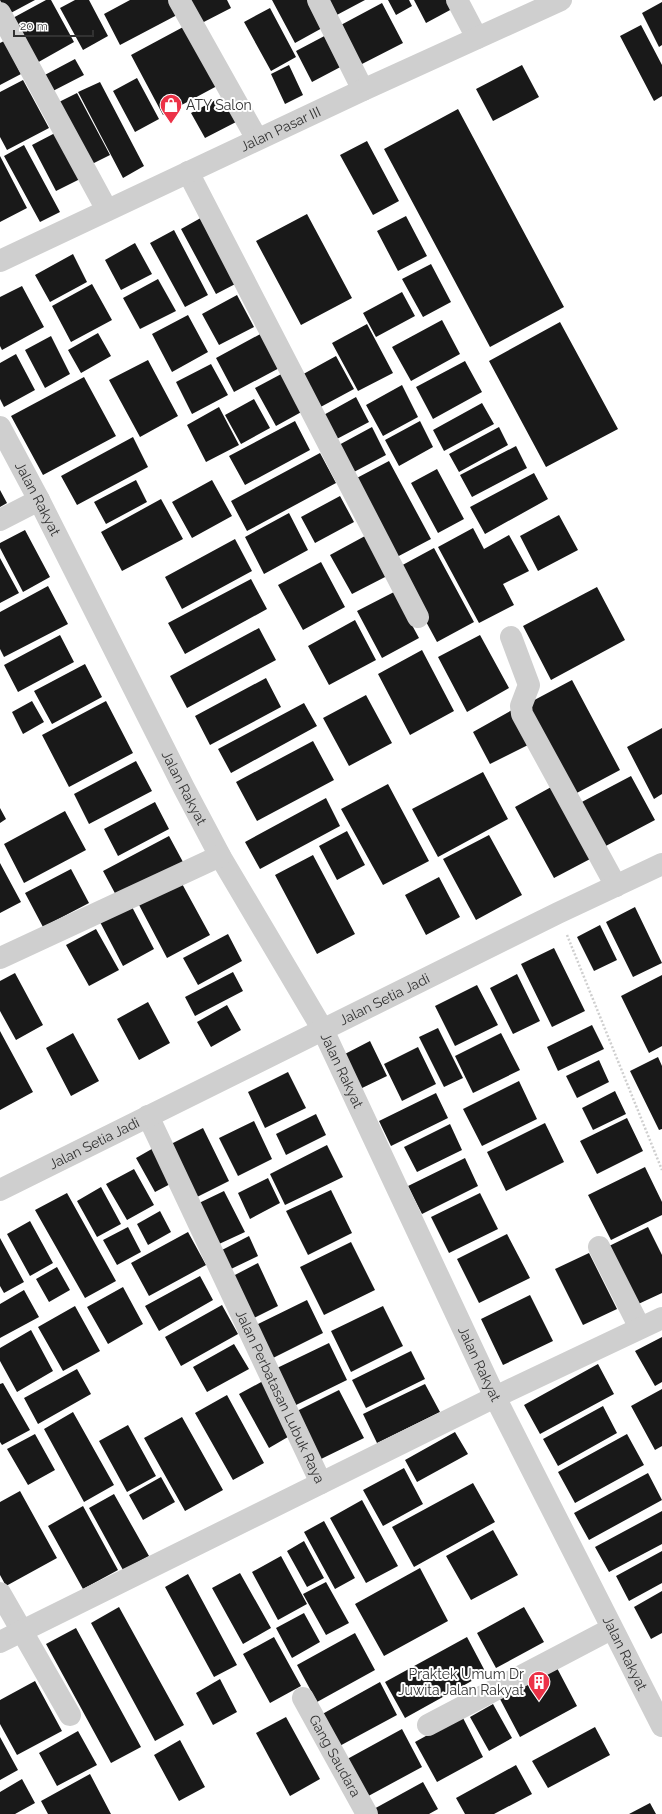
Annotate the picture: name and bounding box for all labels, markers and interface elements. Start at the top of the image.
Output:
scale bar [14,12,93,38]
text: 20 m [20,19,48,33]
shop icon: ATY Salon [158,92,184,125]
place label: ATY Salon [186,97,252,113]
street label: Jalan Pasar III [238,103,323,155]
street label: Jalan Rakyat [12,459,64,539]
street label: Jalan Rakyat [158,748,210,828]
street label: Jalan Setia Jadi [336,970,432,1028]
street label: Jalan Rakyat [317,1030,367,1111]
street label: Jalan Setia Jadi [46,1114,142,1172]
street label: Jalan Perbatasan Lubuk Raya [232,1307,328,1486]
street label: Jalan Rakyat [455,1324,504,1404]
street label: Jalan Rakyat [600,1613,651,1693]
place label: Praktek Umum Dr Juwita Jalan Rakyat [398,1666,524,1698]
building icon: Praktek Umum Dr Juwita Jalan Rakyat [526,1669,552,1702]
street label: Gang Saudara [306,1712,364,1800]

